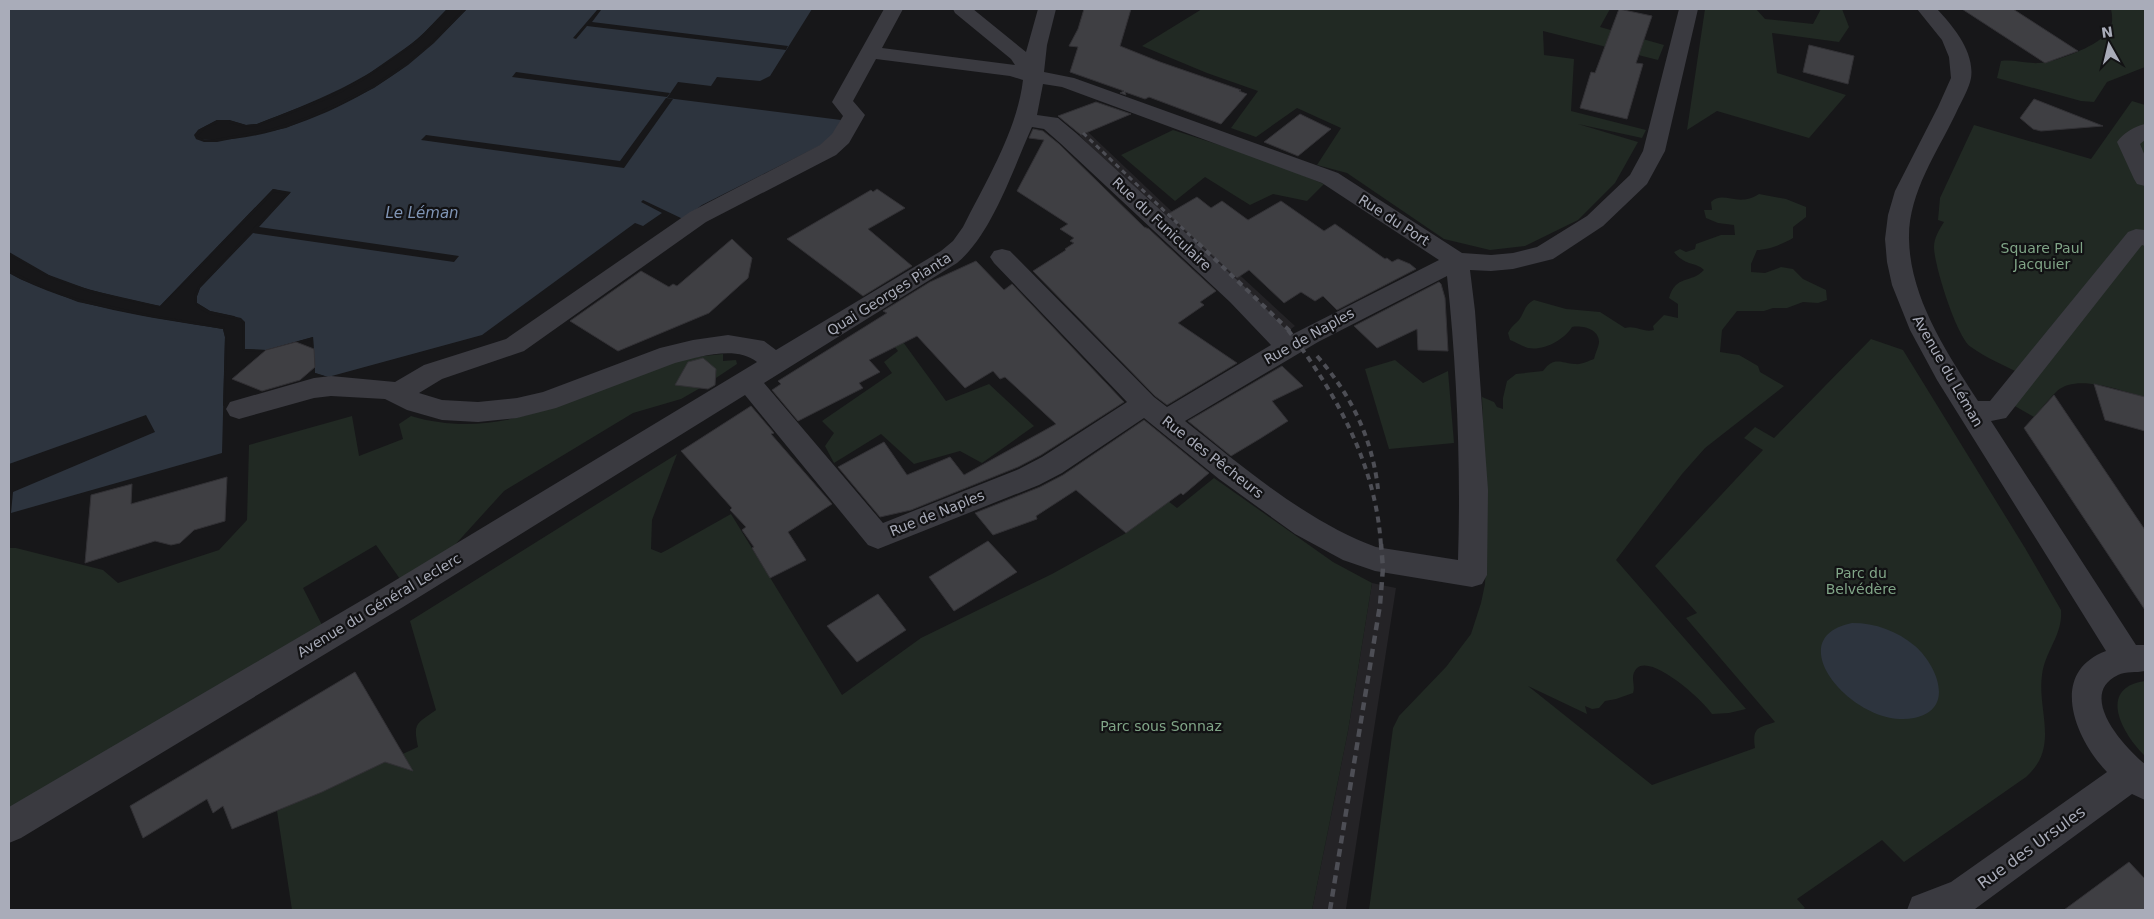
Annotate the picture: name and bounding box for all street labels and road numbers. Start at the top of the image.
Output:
street label: Rue du Funiculaire [1109,174,1215,274]
street label: Rue du Port [1356,191,1433,249]
street label: Quai Georges Pianta [824,249,954,339]
street label: Rue de Naples [1261,305,1357,367]
street label: Avenue du Léman [1910,312,1986,430]
street label: Rue des Pêcheurs [1159,413,1267,501]
street label: Rue de Naples [887,487,987,539]
street label: Avenue du Général Leclerc [294,550,464,660]
street label: Rue des Ursules [1974,802,2089,893]

